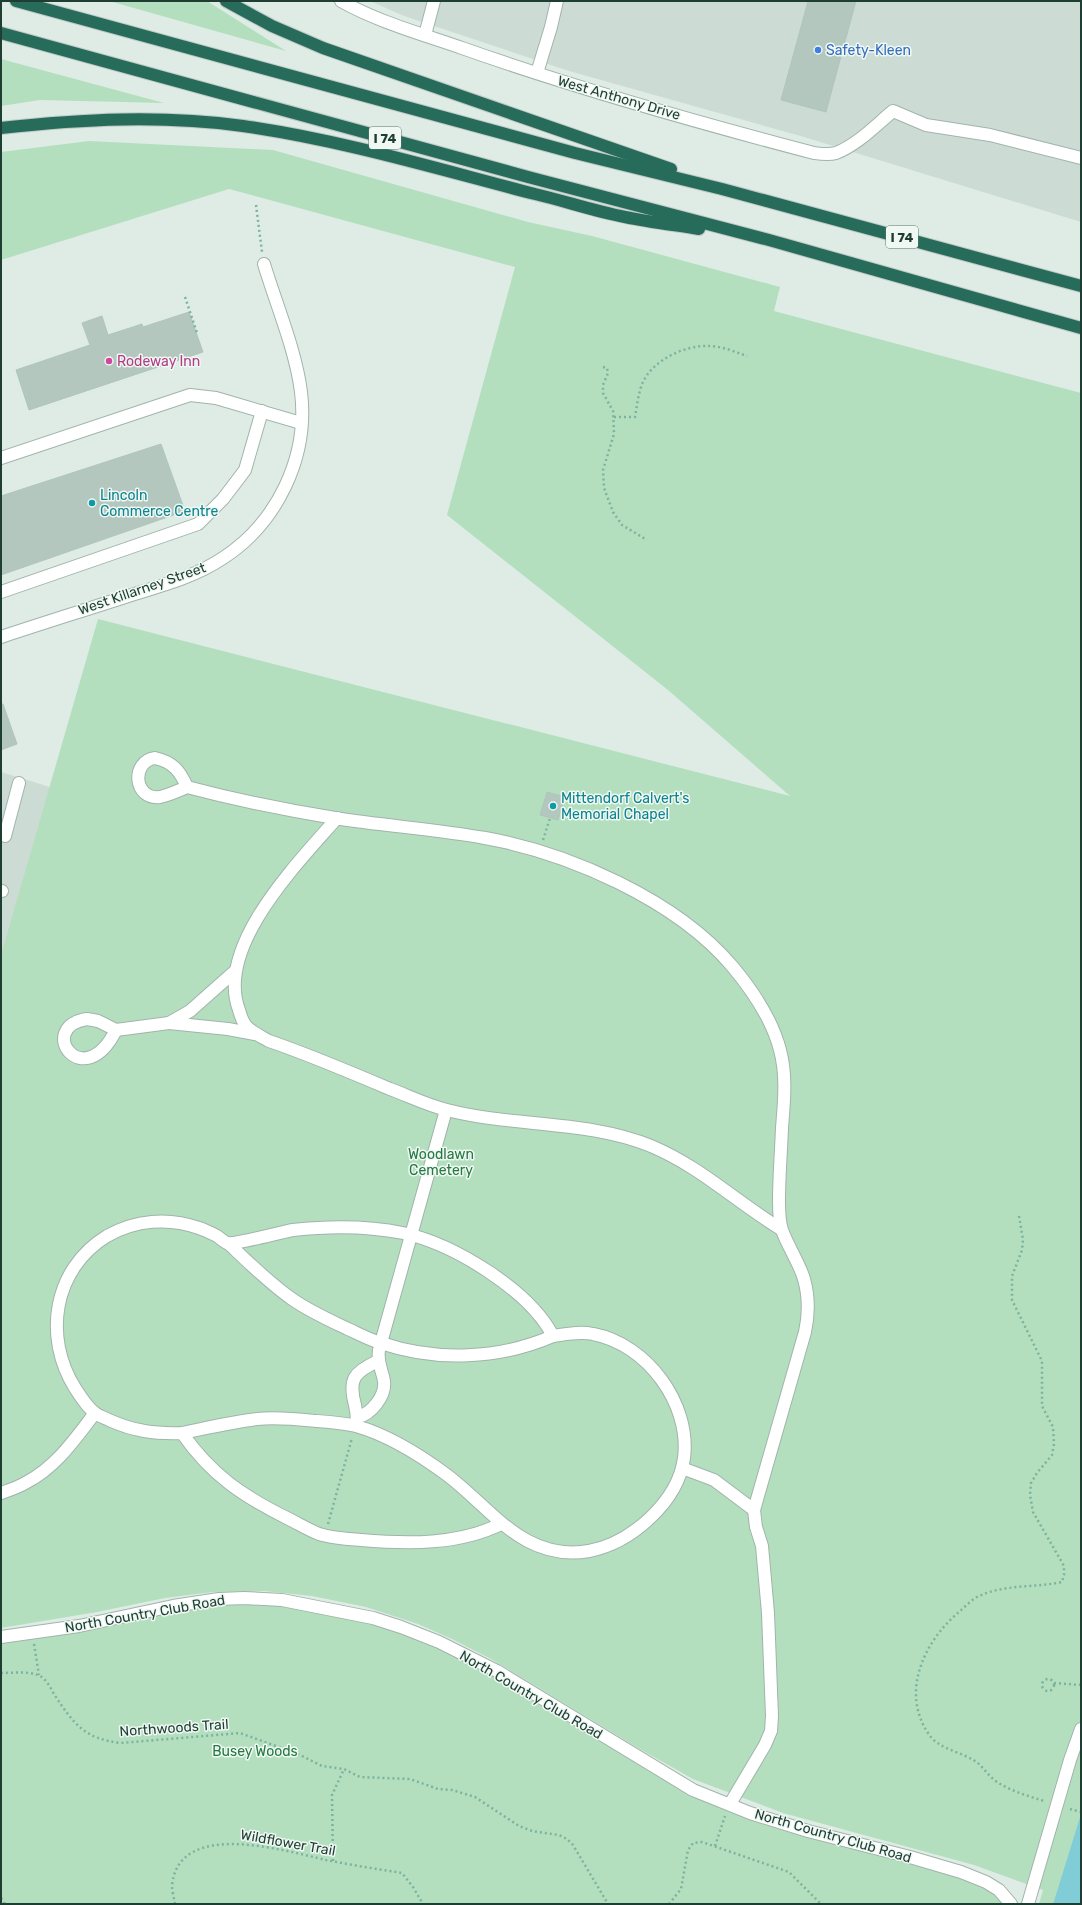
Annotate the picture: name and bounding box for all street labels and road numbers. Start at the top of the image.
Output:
street label: West Anthony Drive [556,72,683,124]
road number: I 74 [369,127,401,149]
road number: I 74 [886,226,918,248]
street label: West Killarney Street [76,559,208,619]
street label: North Country Club Road [64,1592,226,1636]
street label: North Country Club Road [456,1647,606,1743]
street label: Northwoods Trail [119,1716,229,1740]
street label: North Country Club Road [753,1805,913,1867]
street label: Wildflower Trail [239,1826,337,1860]

